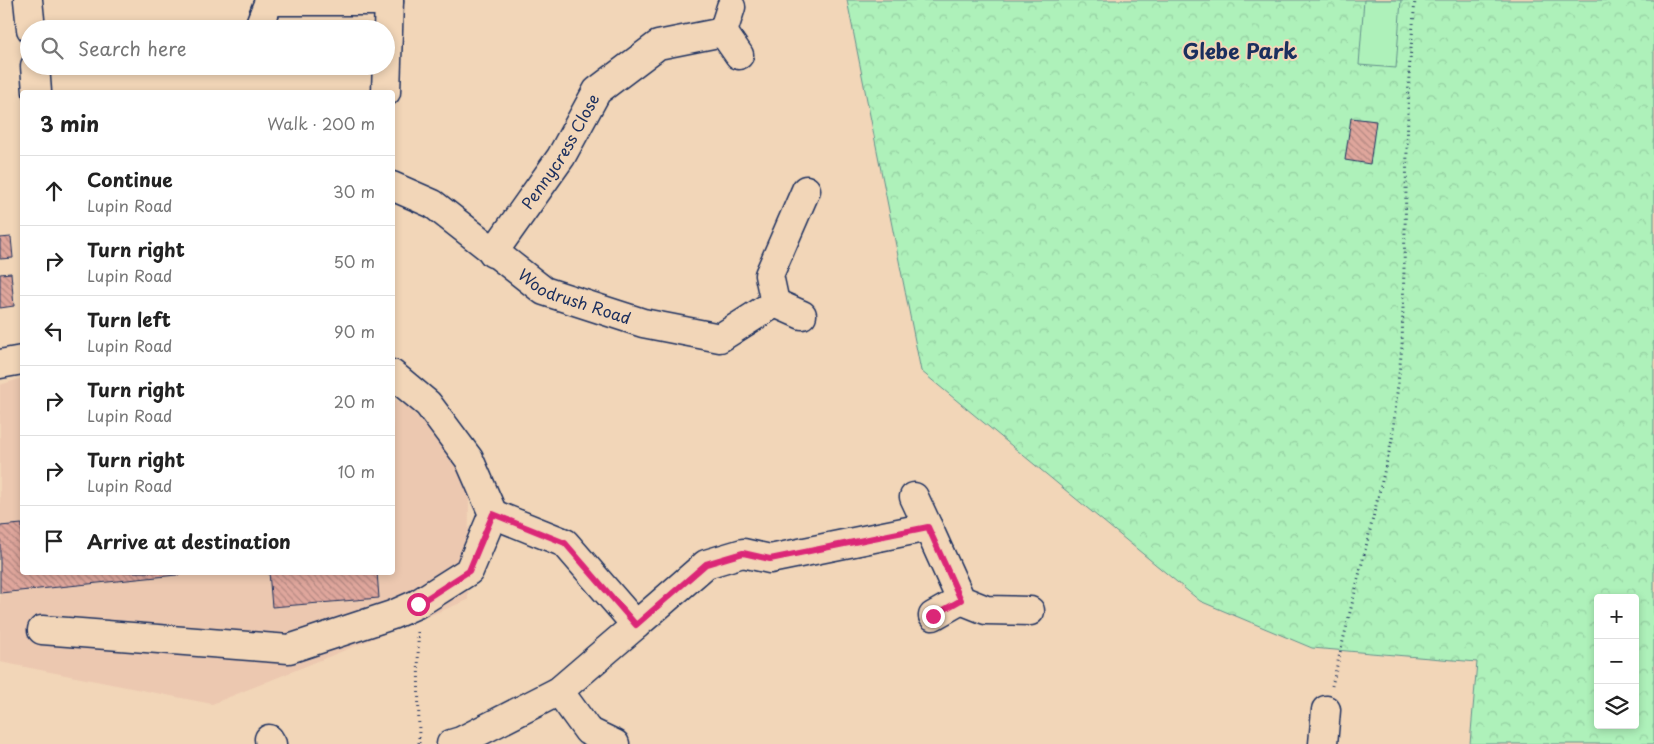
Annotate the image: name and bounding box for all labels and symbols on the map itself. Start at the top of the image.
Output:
district label: Glebe Park [1183,34,1297,66]
street label: Pennycress Close [515,89,604,214]
street label: Woodrush Road [513,262,634,329]
route start [407,593,430,616]
route end [922,605,945,628]

